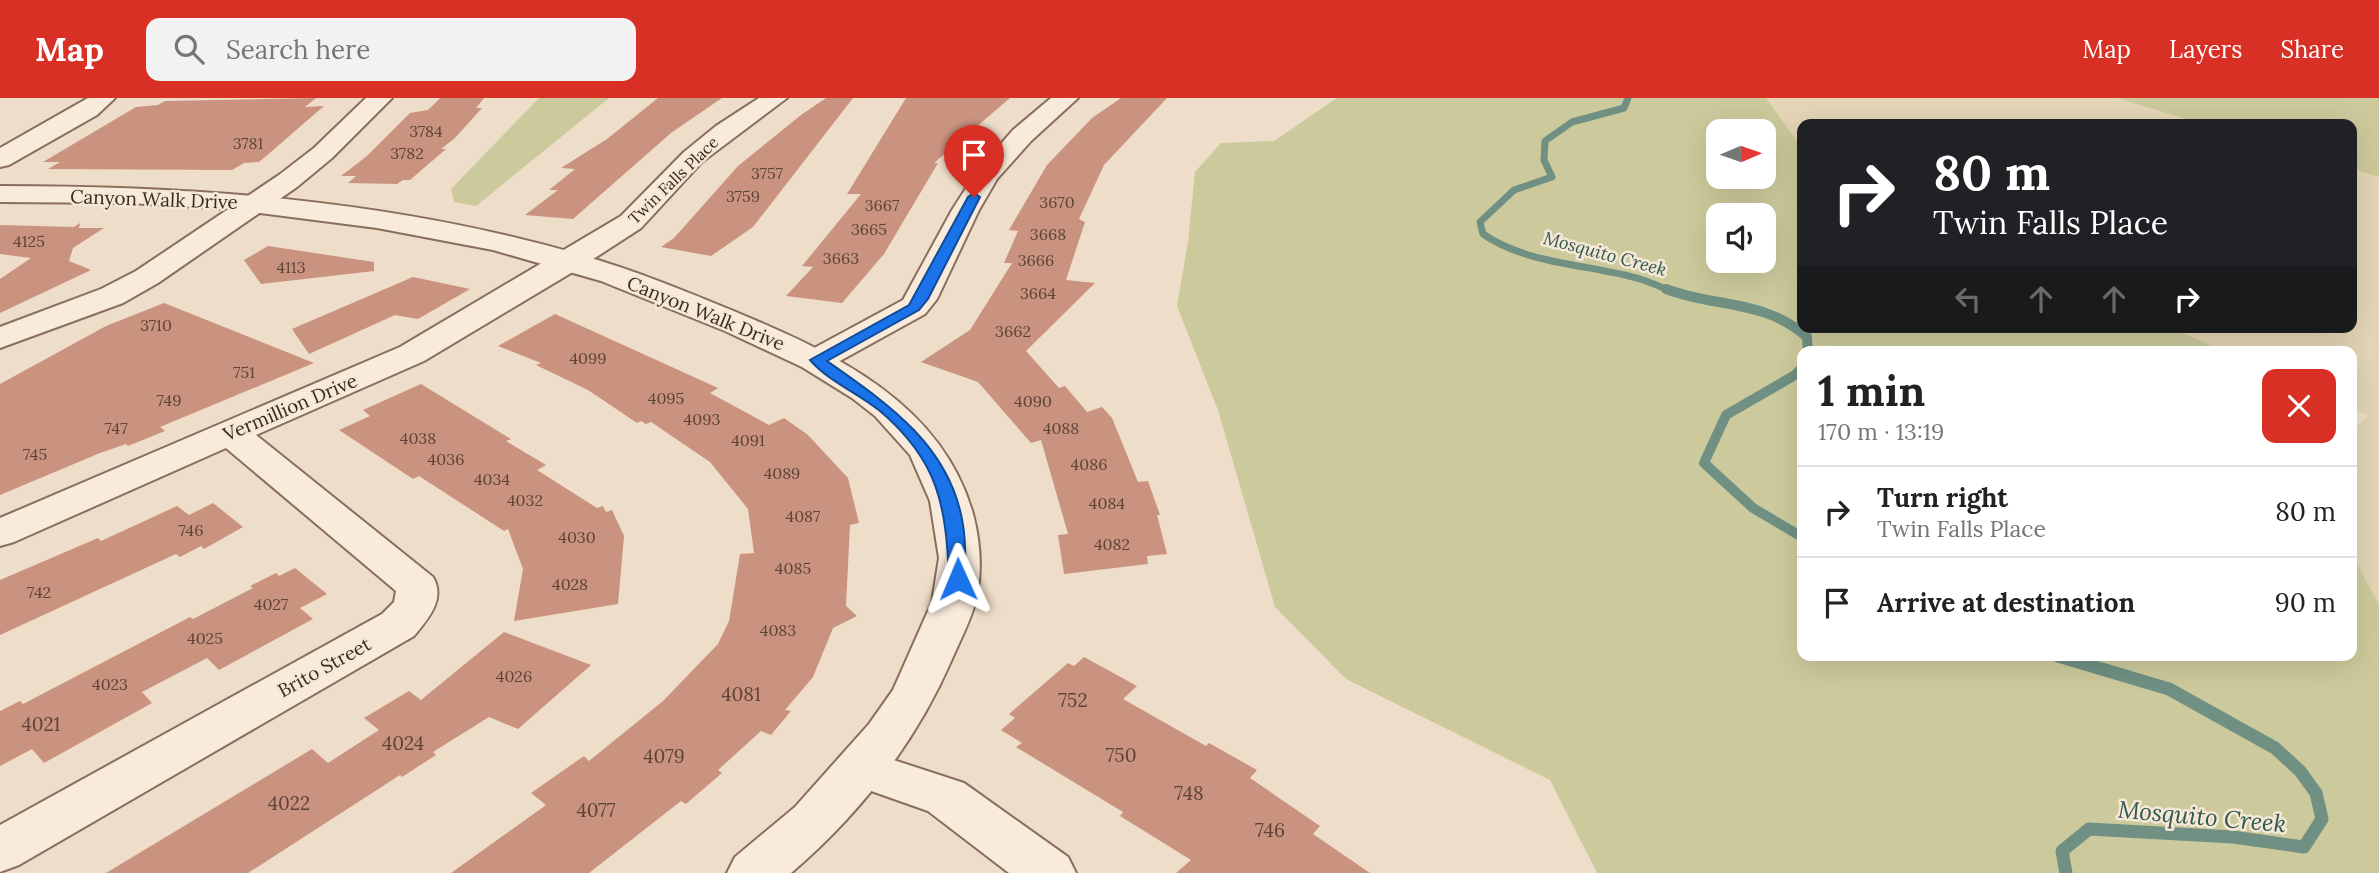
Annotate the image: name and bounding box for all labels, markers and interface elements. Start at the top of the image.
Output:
search box [146,18,636,81]
text: Map [35,28,104,70]
icon: search [170,30,208,68]
text: Search here [226,33,370,66]
text: Map [2082,34,2131,65]
text: Layers [2169,34,2242,65]
text: Share [2280,34,2344,65]
north arrow [1706,119,1776,189]
map controls [1706,119,1776,273]
house number: 3784 [409,121,443,141]
pin [944,125,1004,197]
street label: Twin Falls Place [624,132,722,228]
house number: 3781 [233,133,264,153]
icon: arrive [955,136,993,174]
text: 80 m [1933,141,2050,203]
house number: 3782 [390,143,424,163]
icon: right [1818,147,1909,238]
house number: 3757 [751,163,784,183]
street label: Canyon Walk Drive [70,184,238,214]
house number: 3759 [726,186,760,206]
house number: 3670 [1039,192,1075,212]
house number: 3667 [865,195,900,215]
text: Twin Falls Place [1933,202,2168,243]
button: sound [1706,203,1776,273]
house number: 3665 [851,219,887,239]
house number: 3668 [1030,224,1066,244]
water label: Mosquito Creek [1541,226,1669,281]
house number: 4125 [13,231,45,251]
house number: 3663 [823,248,859,268]
house number: 3666 [1018,250,1054,270]
house number: 4113 [276,257,306,277]
street label: Canyon Walk Drive [624,270,788,356]
icon: left [1949,280,1987,318]
icon: ahead [2022,280,2060,318]
icon: ahead [2095,280,2133,318]
icon: right [2168,280,2206,318]
house number: 3664 [1020,283,1056,303]
house number: 3710 [140,315,172,335]
house number: 3662 [995,321,1031,341]
house number: 4099 [569,348,607,368]
house number: 751 [233,362,255,382]
text: 1 min [1818,364,1925,418]
street label: Vermillion Drive [218,368,361,446]
button: close [2262,369,2336,443]
house number: 4095 [648,388,684,408]
house number: 749 [156,390,182,410]
house number: 4090 [1014,391,1052,411]
house number: 4093 [684,409,720,429]
text: 170 m · 13:19 [1818,417,1944,446]
house number: 747 [104,418,128,438]
house number: 4088 [1043,418,1079,438]
house number: 4038 [400,428,436,448]
house number: 4091 [731,430,765,450]
house number: 745 [23,444,47,464]
house number: 4036 [428,449,464,469]
house number: 4086 [1071,454,1107,474]
house number: 4089 [764,463,800,483]
house number: 4034 [474,469,510,489]
text: Turn right [1877,481,2008,514]
house number: 4032 [507,490,543,510]
house number: 4084 [1089,493,1125,513]
icon: right [1818,493,1856,531]
text: 80 m [2275,495,2336,528]
house number: 4087 [786,506,821,526]
text: Twin Falls Place [1877,514,2046,543]
house number: 746 [178,520,204,540]
house number: 4030 [558,527,596,547]
house number: 4082 [1094,534,1130,554]
position arrow [921,542,995,616]
house number: 4085 [775,558,811,578]
house number: 4028 [552,574,588,594]
house number: 742 [27,582,51,602]
icon: arrive [1818,584,1856,622]
text: Arrive at destination [1877,586,2135,619]
text: 90 m [2275,586,2336,619]
house number: 4027 [254,594,289,614]
house number: 4083 [760,620,796,640]
house number: 4025 [187,628,223,648]
street label: Brito Street [273,631,375,702]
house number: 4026 [496,666,532,686]
house number: 4023 [92,674,128,694]
house number: 4081 [721,682,761,706]
house number: 752 [1058,688,1088,712]
house number: 4021 [21,712,61,736]
house number: 4024 [382,731,424,755]
house number: 750 [1106,743,1136,767]
house number: 4079 [643,744,685,768]
house number: 748 [1174,781,1204,805]
house number: 4022 [268,791,310,815]
water label: Mosquito Creek [2117,794,2288,839]
house number: 4077 [576,798,616,822]
house number: 746 [1255,818,1285,842]

